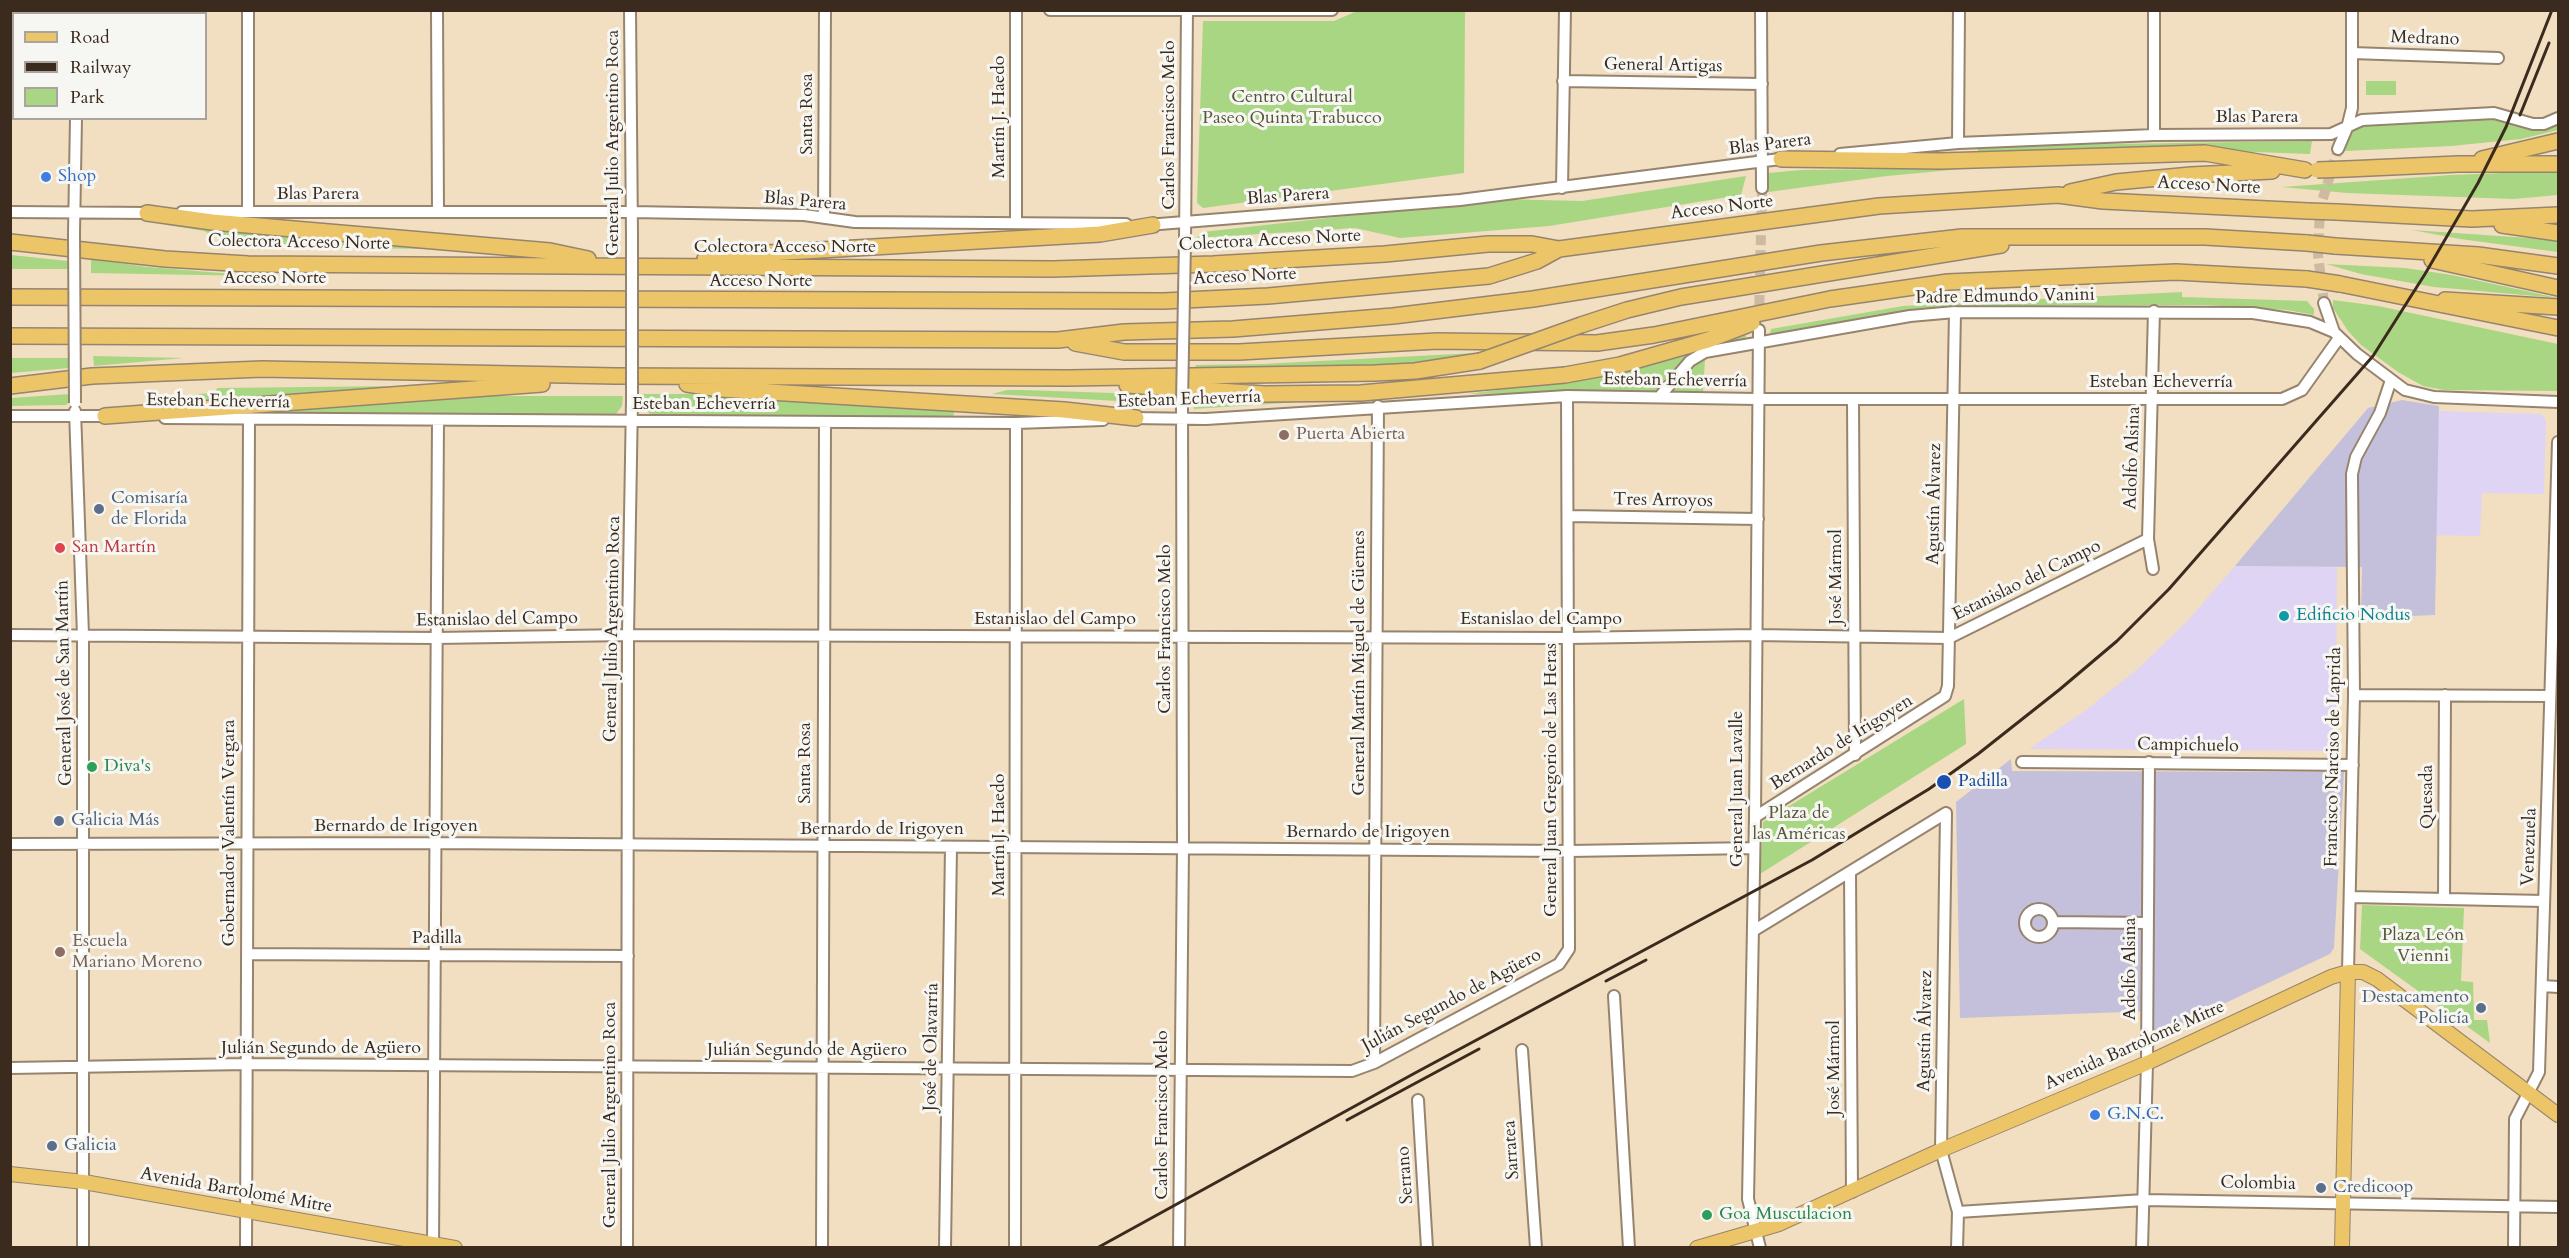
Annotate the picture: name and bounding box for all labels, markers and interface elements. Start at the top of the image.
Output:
legend [12,12,207,120]
text: Road [70,25,110,50]
street label: Medrano [2390,27,2460,51]
street label: General Julio Argentino Roca [603,30,625,256]
street label: Carlos Francisco Melo [1159,40,1181,210]
street label: General Artigas [1604,54,1722,78]
text: Railway [70,55,132,80]
street label: Martín J. Haedo [989,56,1011,178]
street label: Santa Rosa [797,73,819,155]
text: Park [70,85,105,110]
park label: Centro Cultural Paseo Quinta Trabucco [1202,87,1382,130]
street label: Blas Parera [2216,107,2298,129]
street label: Blas Parera [1728,129,1812,161]
place label: Shop [58,166,96,188]
marker: Shop [39,170,53,184]
street label: Acceso Norte [2157,173,2261,199]
street label: Blas Parera [1246,183,1330,211]
street label: Blas Parera [277,184,359,206]
street label: Blas Parera [763,188,847,216]
street label: Acceso Norte [1669,191,1775,225]
street label: Colectora Acceso Norte [1178,225,1362,257]
street label: Colectora Acceso Norte [208,231,390,255]
street label: Colectora Acceso Norte [694,237,876,259]
street label: Acceso Norte [1193,264,1297,290]
street label: Acceso Norte [223,268,327,290]
street label: Acceso Norte [709,271,813,293]
street label: Padre Edmundo Vanini [1915,285,2095,309]
street label: Esteban Echeverría [1603,369,1747,393]
street label: Esteban Echeverría [2089,372,2233,394]
street label: Esteban Echeverría [1117,387,1261,413]
street label: Esteban Echeverría [146,390,290,414]
street label: Esteban Echeverría [632,394,776,416]
street label: Adolfo Alsina [2120,406,2146,510]
place label: Puerta Abierta [1296,424,1405,446]
marker: Puerta Abierta [1277,428,1291,442]
street label: Agustín Álvarez [1923,443,1947,565]
place label: Comisaría de Florida [111,488,188,530]
street label: Tres Arroyos [1613,489,1713,513]
marker: Comisaría de Florida [92,502,106,516]
street label: General Julio Argentino Roca [600,516,626,742]
street label: José Mármol [1826,529,1848,625]
street label: General Martín Miguel de Güemes [1349,530,1371,796]
street label: Estanislao del Campo [1949,536,2105,626]
place label: San Martín [72,537,156,559]
marker: San Martín [53,541,67,555]
street label: Carlos Francisco Melo [1155,544,1177,714]
street label: General José de San Martín [52,580,78,786]
place label: Edificio Nodus [2296,605,2410,627]
street label: Estanislao del Campo [416,608,578,632]
street label: Estanislao del Campo [974,609,1136,631]
street label: Estanislao del Campo [1460,609,1622,631]
marker: Edificio Nodus [2277,609,2291,623]
street label: General Juan Gregorio de Las Heras [1541,643,1563,917]
street label: Francisco Narciso de Laprida [2321,647,2347,867]
street label: Bernardo de Irigoyen [1767,690,1917,796]
street label: General Juan Lavalle [1727,711,1749,867]
street label: Gobernador Valentín Vergara [219,719,241,947]
street label: Santa Rosa [795,722,817,804]
street label: Campichuelo [2137,734,2239,758]
place label: Diva's [104,756,151,778]
marker: Diva's [85,760,99,774]
street label: Quesada [2417,765,2439,829]
place label: Padilla [1958,771,2008,793]
marker: Padilla [1935,773,1953,791]
street label: Martín J. Haedo [989,774,1011,896]
park label: Plaza de las Américas [1752,803,1846,846]
street label: Venezuela [2518,808,2542,886]
place label: Galicia Más [71,810,159,832]
marker: Galicia Más [52,814,66,828]
street label: Bernardo de Irigoyen [314,816,478,838]
street label: Bernardo de Irigoyen [800,819,964,841]
street label: Bernardo de Irigoyen [1286,822,1450,844]
street label: Adolfo Alsina [2120,917,2142,1021]
park label: Plaza León Vienni [2382,925,2464,968]
street label: Padilla [412,928,462,950]
place label: Escuela Mariano Moreno [72,931,202,974]
marker: Escuela Mariano Moreno [53,945,67,959]
street label: Julián Segundo de Agüero [1359,945,1545,1057]
street label: Agustín Álvarez [1914,970,1938,1092]
street label: José de Olavarría [920,983,944,1111]
place label: Destacamento Policía [2362,987,2469,1030]
street label: Avenida Bartolomé Mitre [2042,997,2228,1095]
marker: Destacamento Policía [2474,1001,2488,1015]
street label: General Julio Argentino Roca [600,1002,622,1228]
street label: José Mármol [1824,1020,1846,1116]
street label: Carlos Francisco Melo [1152,1030,1174,1200]
street label: Julián Segundo de Agüero [221,1038,421,1060]
street label: Julián Segundo de Agüero [707,1040,907,1062]
place label: G.N.C. [2107,1104,2164,1126]
marker: G.N.C. [2088,1108,2102,1122]
street label: Sarratea [1499,1120,1525,1180]
place label: Galicia [64,1135,117,1157]
marker: Galicia [45,1139,59,1153]
street label: Serrano [1393,1145,1419,1205]
street label: Avenida Bartolomé Mitre [138,1163,334,1219]
street label: Colombia [2220,1173,2296,1195]
place label: Credicoop [2333,1177,2413,1199]
marker: Credicoop [2314,1181,2328,1195]
place label: Goa Musculacion [1719,1204,1852,1226]
marker: Goa Musculacion [1700,1208,1714,1222]

